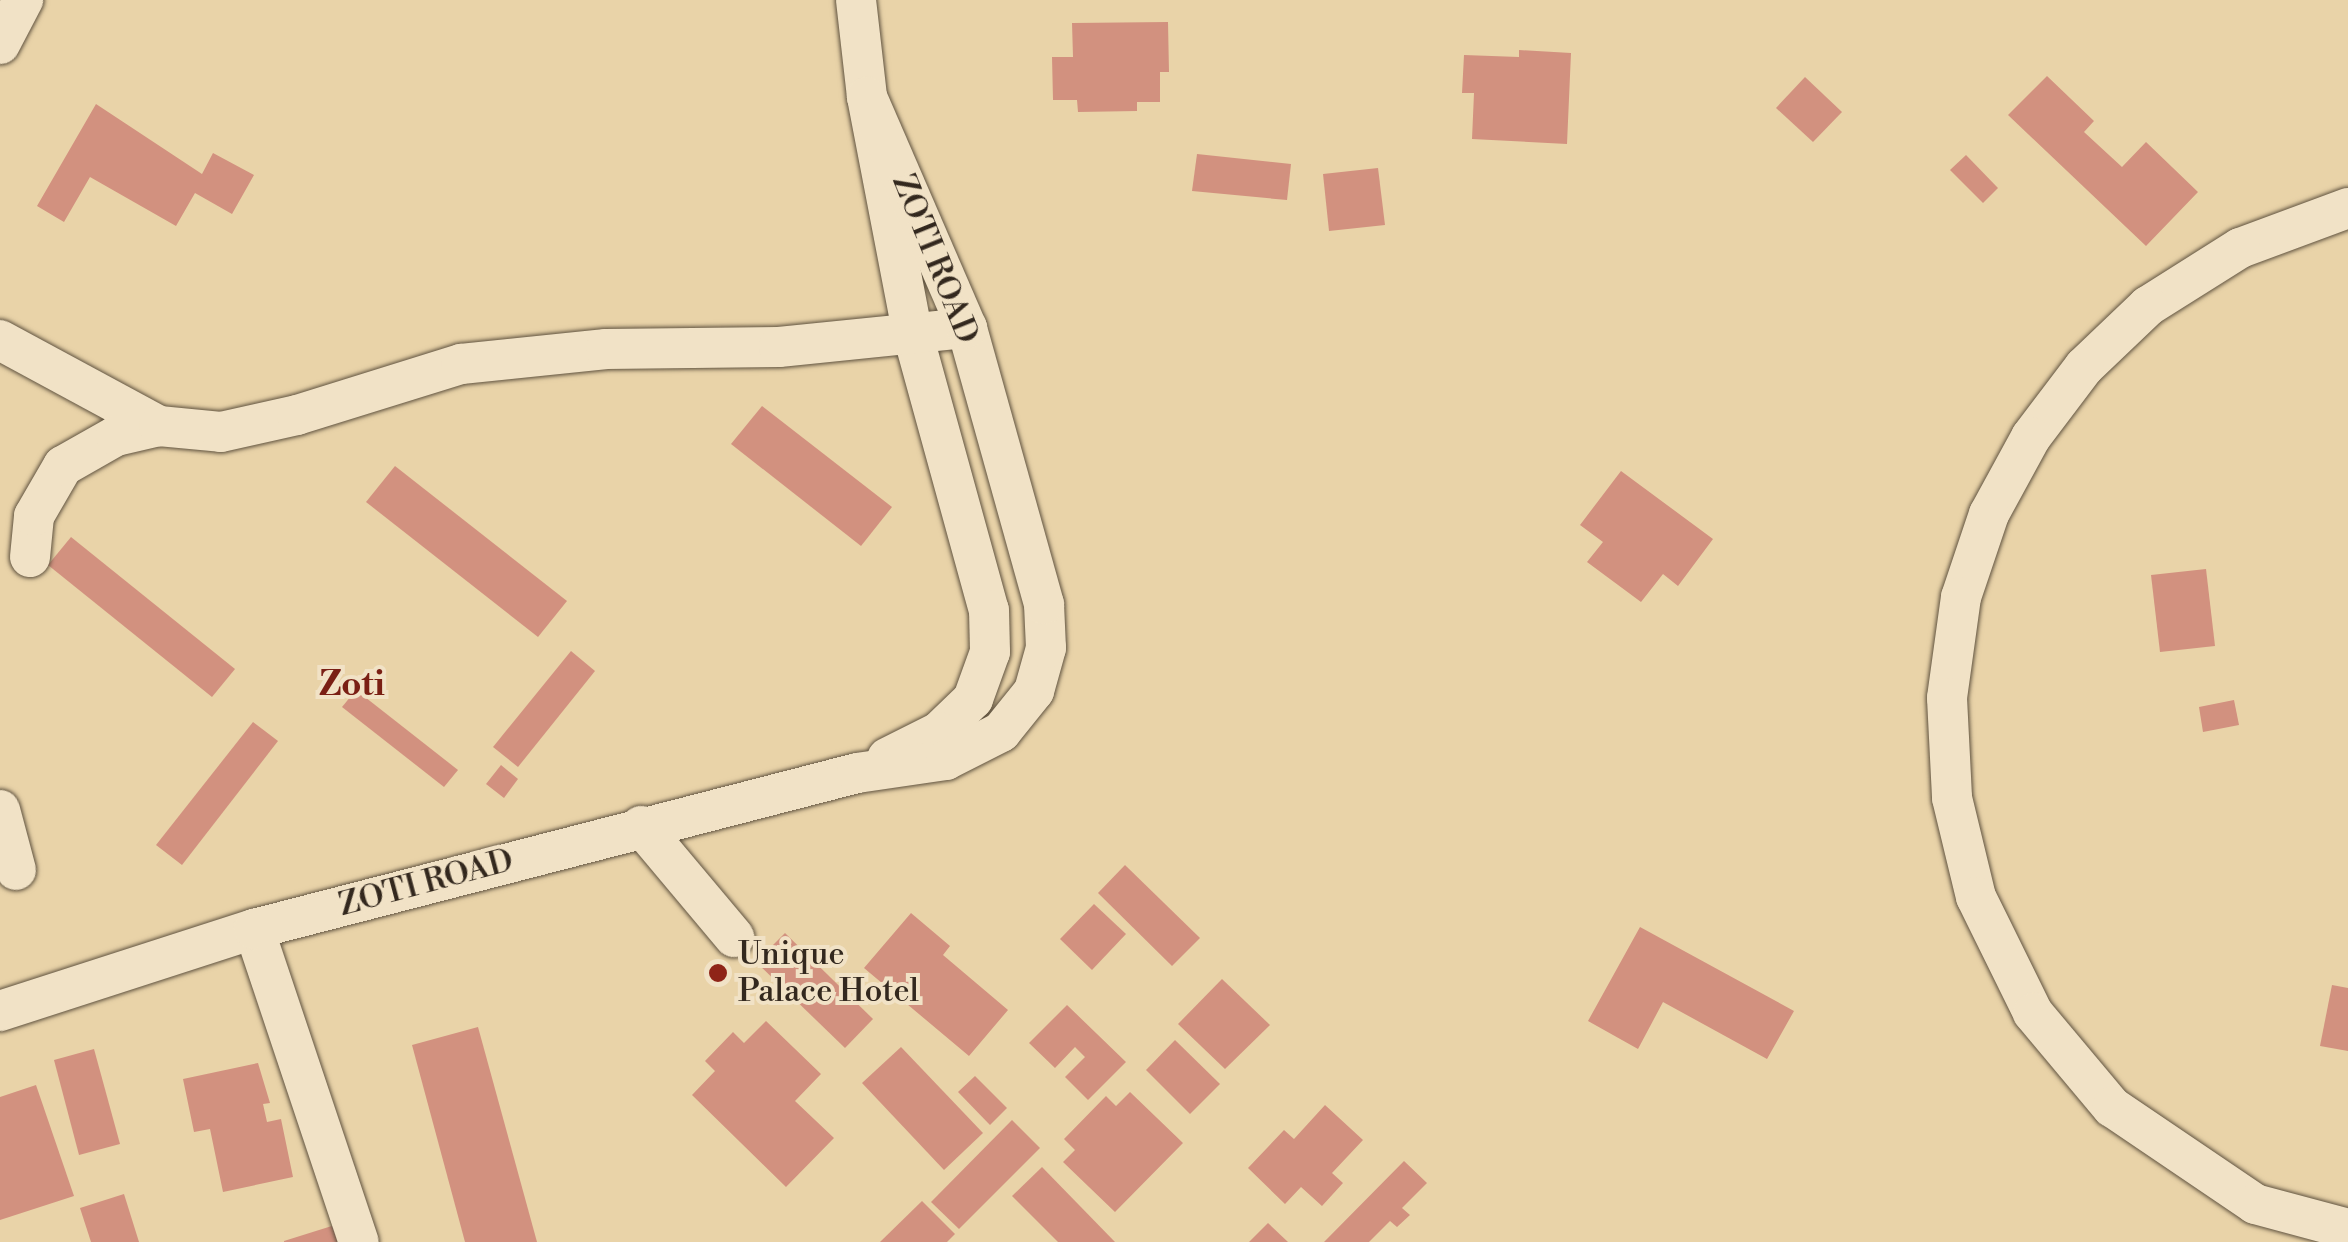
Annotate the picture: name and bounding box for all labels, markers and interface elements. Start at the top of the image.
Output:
street label: ZOTI ROAD [884,169,986,349]
district label: Zoti [319,664,385,706]
street label: ZOTI ROAD [334,841,518,925]
place label: Unique Palace Hotel [738,936,919,1011]
marker: Unique Palace Hotel [707,962,729,984]

